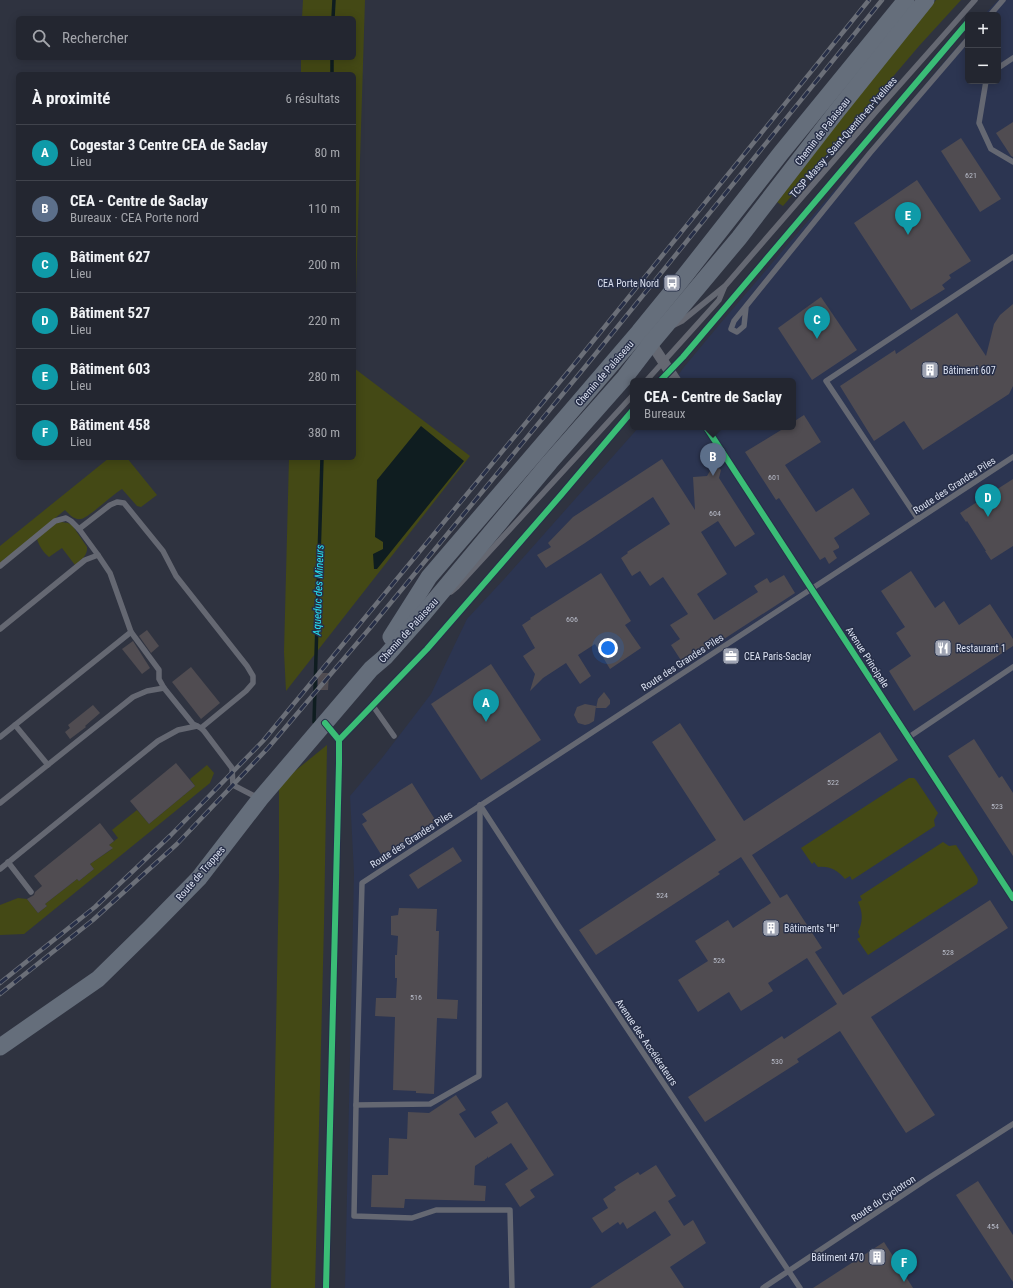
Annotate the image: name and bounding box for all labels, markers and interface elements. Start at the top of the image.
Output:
map controls [965,12,1001,84]
button: + [965,12,1001,48]
search box [16,16,356,60]
icon: search [30,27,52,49]
text: Rechercher [62,29,128,47]
button: − [965,48,1001,84]
street label: TCSP Massy - Saint-Quentin-en-Yvelines [788,74,899,200]
text: À proximité [32,88,110,108]
text: 6 résultats [286,91,340,106]
street label: Chemin de Palaiseau [793,95,852,167]
text: Cogestar 3 Centre CEA de Saclay [70,136,268,154]
text: A [41,145,49,160]
text: 80 m [314,145,340,160]
text: Lieu [70,154,92,169]
house number: 621 [965,171,977,180]
text: CEA - Centre de Saclay [70,192,208,210]
text: B [41,201,49,216]
text: 110 m [308,201,340,216]
pin: E [895,202,921,235]
text: Bureaux · CEA Porte nord [70,210,199,225]
text: Bâtiment 627 [70,248,150,266]
text: C [41,257,49,272]
text: 200 m [308,257,340,272]
text: Lieu [70,266,92,281]
bus stop icon: CEA Porte Nord [662,273,682,293]
place label: CEA Porte Nord [597,278,659,289]
text: Bâtiment 527 [70,304,150,322]
pin: C [804,306,830,339]
text: D [41,313,49,328]
text: 220 m [308,313,340,328]
text: Lieu [70,322,92,337]
street label: Chemin de Palaiseau [573,338,636,408]
text: Bâtiment 603 [70,360,150,378]
building icon: Bâtiment 607 [920,360,940,380]
place label: Bâtiment 607 [943,365,996,376]
text: E [42,369,48,384]
text: 280 m [308,369,340,384]
text: Lieu [70,378,92,393]
popup [630,378,796,430]
text: CEA - Centre de Saclay [644,388,782,406]
text: Bureaux [644,406,686,421]
text: Bâtiment 458 [70,416,150,434]
text: F [42,425,48,440]
text: 380 m [308,425,340,440]
text: Lieu [70,434,92,449]
pin: B [700,443,726,476]
street label: Route des Grandes Piles [911,454,998,516]
house number: 601 [768,473,780,482]
pin: D [975,484,1001,517]
house number: 604 [709,509,721,518]
water label: Aqueduc des Mineurs [310,544,327,637]
street label: Chemin de Palaiseau [377,596,440,665]
house number: 606 [566,615,578,624]
street label: Avenue Principale [844,625,892,690]
street label: Route des Grandes Piles [639,631,726,693]
your location [598,638,618,658]
restaurant icon: Restaurant 1 [933,638,953,658]
place label: Restaurant 1 [956,643,1006,654]
office icon: CEA Paris-Saclay [721,646,741,666]
place label: CEA Paris-Saclay [744,651,811,662]
pin: A [473,689,499,722]
house number: 522 [827,778,839,787]
house number: 523 [991,802,1003,811]
street label: Route des Grandes Piles [368,808,455,870]
street label: Route de Trappes [174,844,227,903]
house number: 524 [656,891,668,900]
building icon: Bâtiments "H" [761,918,781,938]
place label: Bâtiments "H" [784,923,839,934]
house number: 528 [942,948,954,957]
house number: 526 [713,956,725,965]
house number: 516 [410,993,422,1002]
street label: Avenue des Accélérateurs [614,997,680,1088]
house number: 530 [771,1057,783,1066]
street label: Route du Cyclotron [849,1173,917,1224]
house number: 454 [987,1222,999,1231]
building icon: Bâtiment 470 [867,1247,887,1267]
pin: F [891,1249,917,1282]
place label: Bâtiment 470 [811,1252,864,1263]

